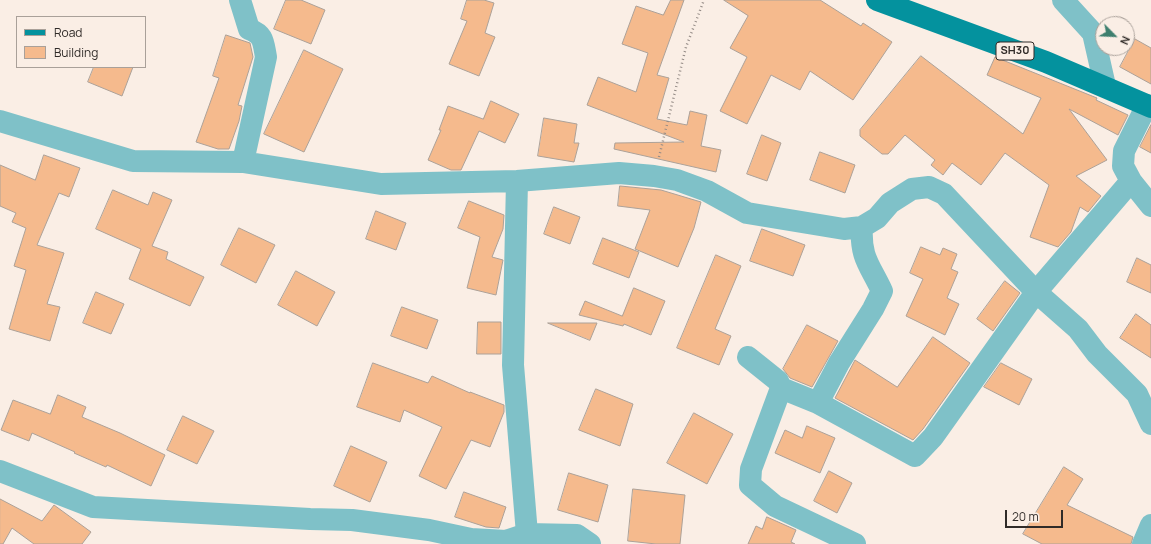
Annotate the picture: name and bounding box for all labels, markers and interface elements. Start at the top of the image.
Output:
legend [16,16,146,68]
north arrow [1095,16,1135,56]
text: Road [54,24,82,41]
text: N [1117,34,1134,47]
road number: SH30 [996,42,1034,60]
text: Building [54,44,98,61]
scale bar [1007,502,1065,528]
text: 20 m [1012,508,1039,525]

